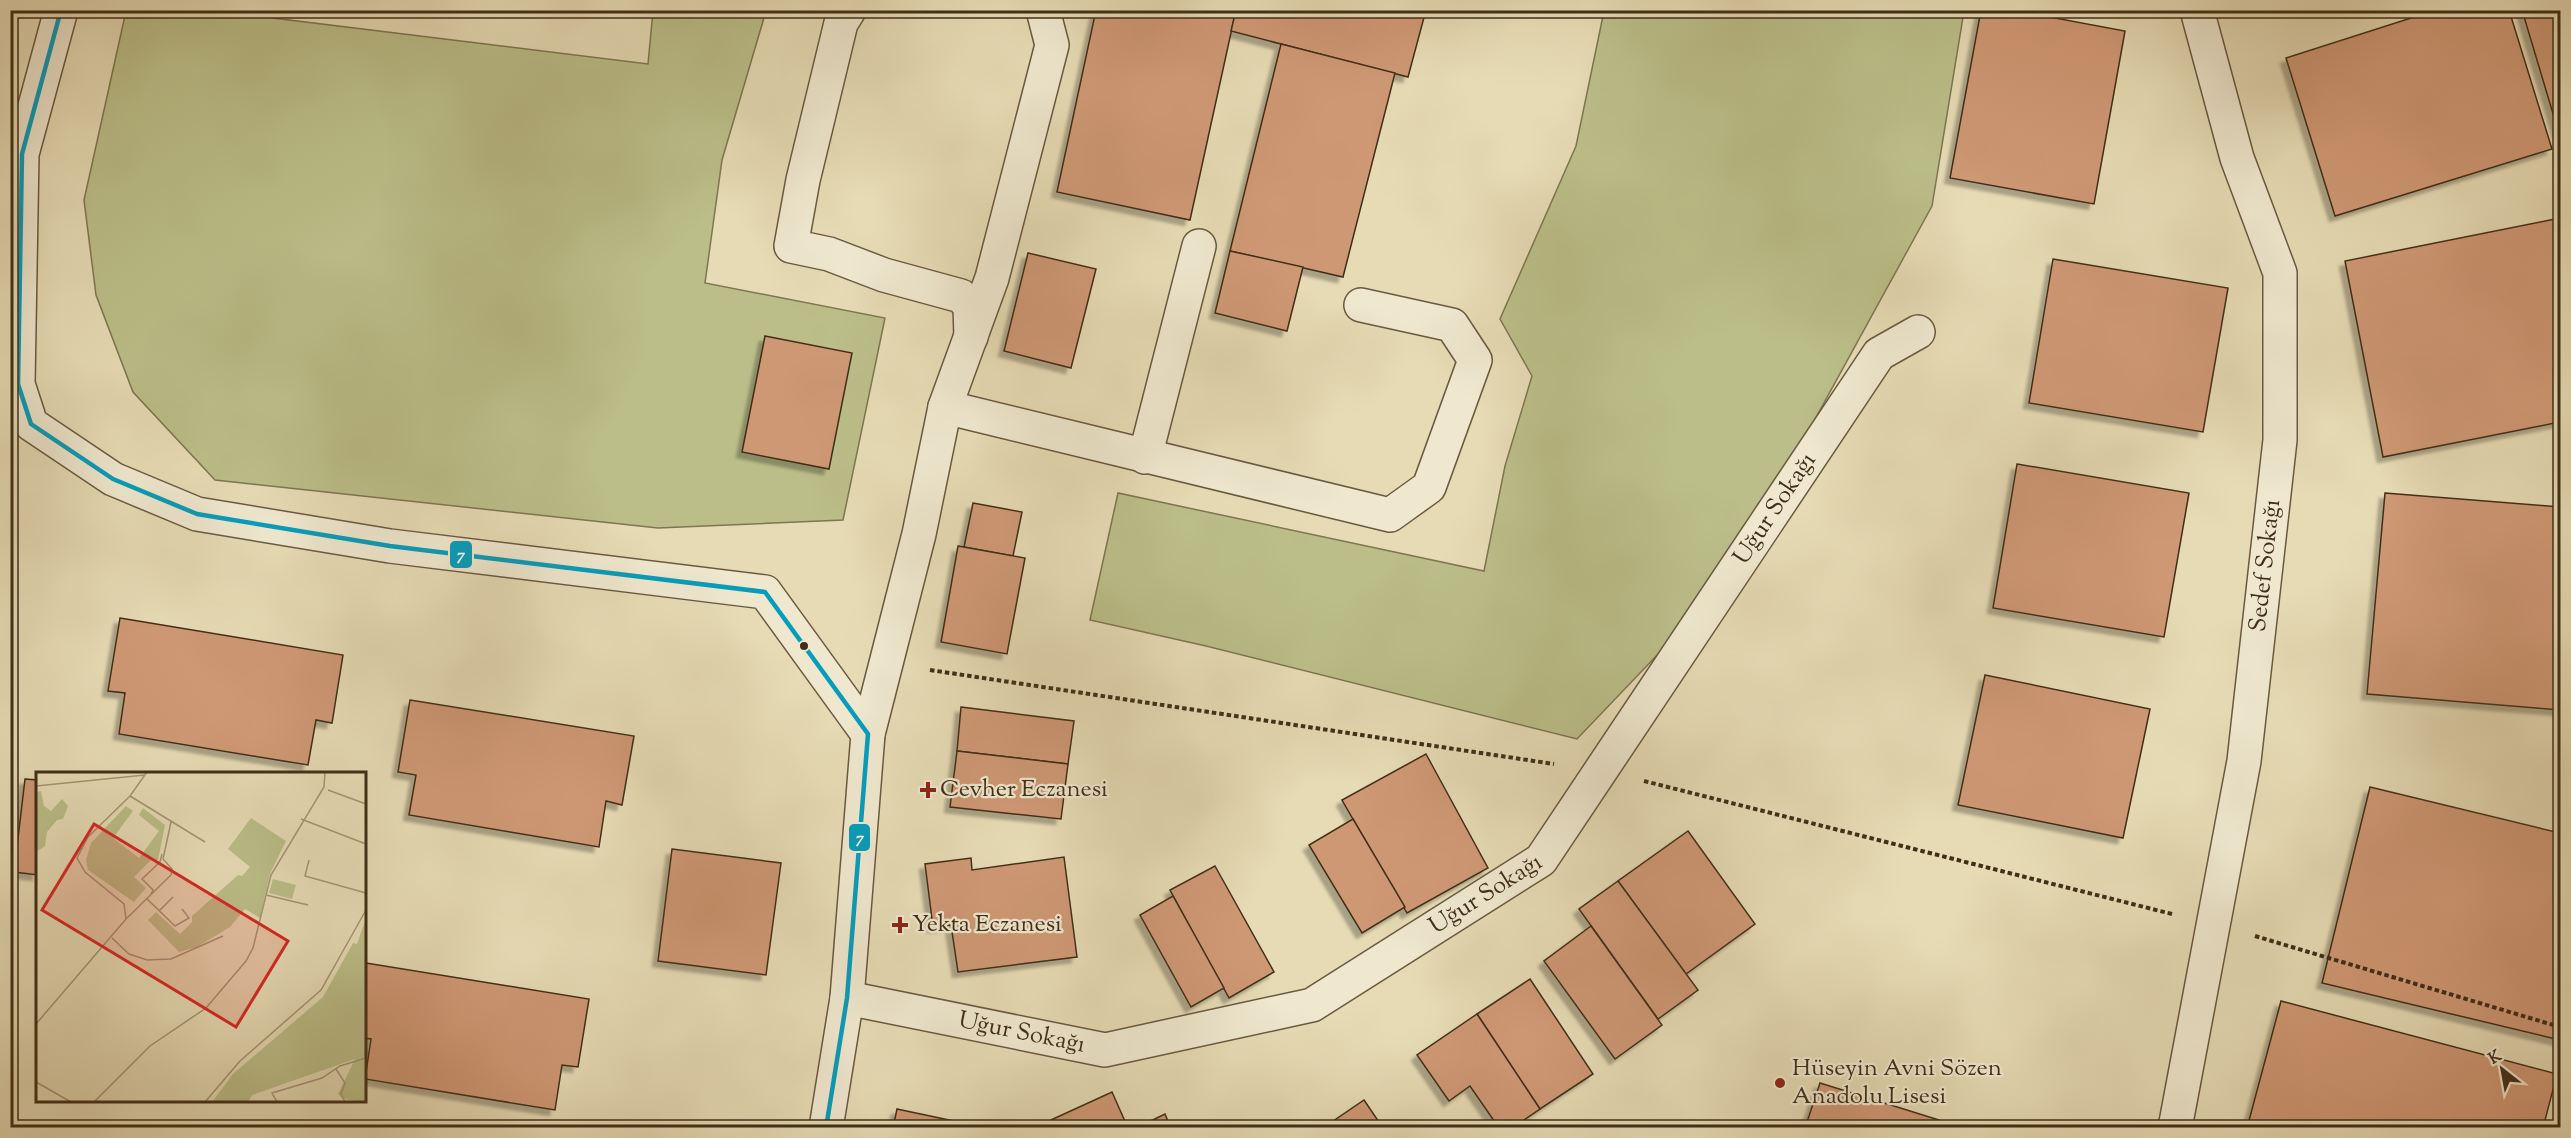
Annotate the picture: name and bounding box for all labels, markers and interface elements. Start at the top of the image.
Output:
street label: Uğur Sokağı [1726,446,1825,572]
street label: Sedef Sokağı [2242,497,2290,634]
line badge: 7 [449,540,473,569]
text: 7 [457,545,466,568]
unlabelled marker [798,640,810,652]
inset map [36,772,366,1102]
place label: Cevher Eczanesi [940,773,1108,807]
marker: Cevher Eczanesi [921,783,935,797]
line badge: 7 [848,823,871,852]
text: 7 [856,828,865,851]
street label: Uğur Sokağı [1423,846,1550,944]
place label: Yekta Eczanesi [912,908,1062,942]
marker: Yekta Eczanesi [893,918,907,932]
street label: Uğur Sokağı [955,1004,1088,1063]
north arrow [2472,1039,2532,1099]
text: K [2485,1045,2507,1071]
place label: Hüseyin Avni Sözen Anadolu Lisesi [1792,1052,2002,1114]
marker: Hüseyin Avni Sözen Anadolu Lisesi [1773,1076,1787,1090]

